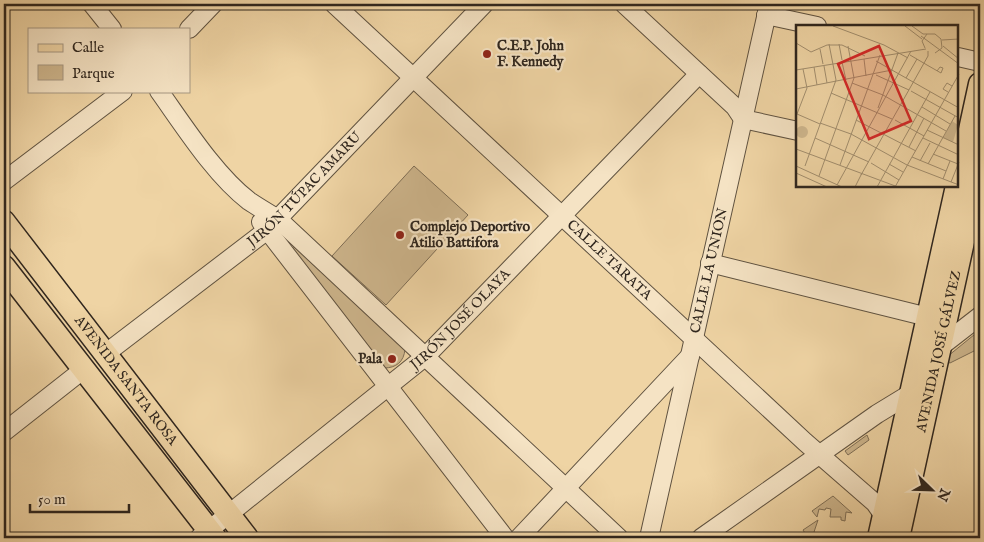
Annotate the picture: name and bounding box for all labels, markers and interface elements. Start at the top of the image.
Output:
inset map [796,25,959,188]
legend [28,28,190,92]
place label: C.E.P. John F. Kennedy [497,37,565,71]
text: Calle [72,38,104,57]
marker: C.E.P. John F. Kennedy [481,48,493,60]
text: Parque [72,64,115,83]
street label: JIRÓN TÚPAC AMARU [242,128,365,252]
street label: CALLE LA UNION [686,206,732,335]
street label: CALLE TARATA [563,216,656,305]
place label: Complejo Deportivo Atilio Battifora [409,218,530,252]
marker: Complejo Deportivo Atilio Battifora [394,229,406,241]
street label: JIRÓN JOSÉ OLAYA [405,265,515,375]
street label: AVENIDA JOSÉ GÁLVEZ [912,269,965,435]
street label: AVENIDA SANTA ROSA [70,311,182,450]
place label: Pala [358,350,383,368]
marker: Pala [386,353,398,365]
north arrow [906,464,956,514]
scale bar [30,482,129,514]
text: N [932,485,954,504]
text: 50 m [38,490,66,509]

